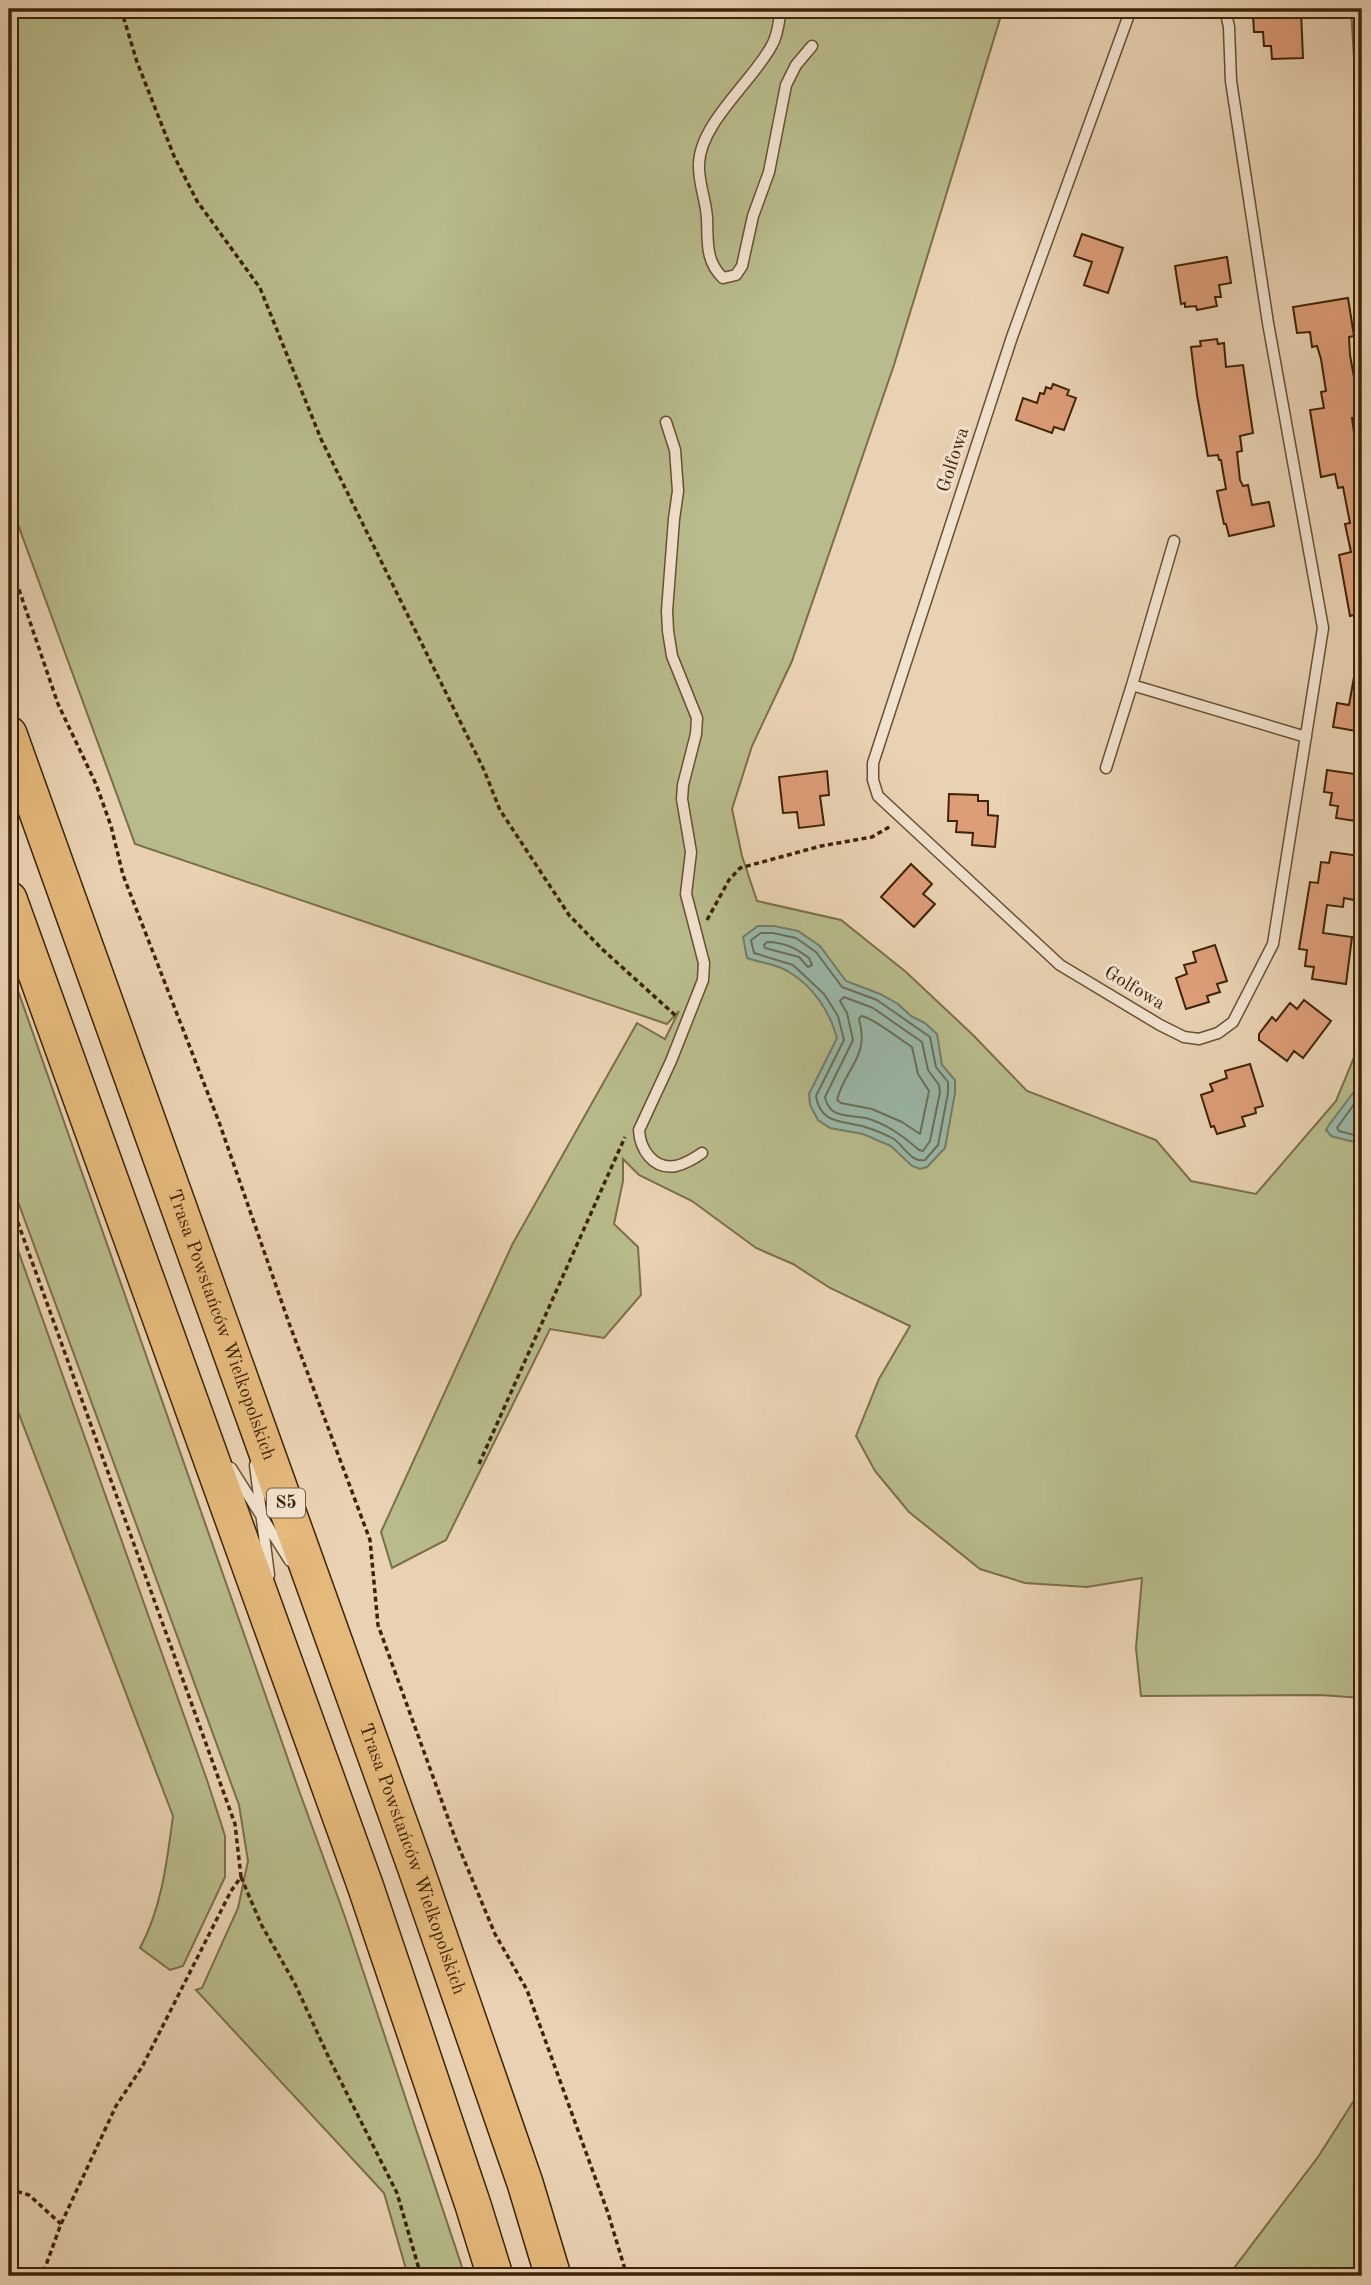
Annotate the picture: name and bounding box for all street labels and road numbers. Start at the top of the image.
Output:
street label: Golfowa [935,425,974,495]
street label: Golfowa [1100,964,1168,1015]
street label: Trasa Powstańców Wielkopolskich [164,1187,278,1463]
road number: S5 [267,1488,305,1518]
street label: Trasa Powstańców Wielkopolskich [355,1721,468,1997]

